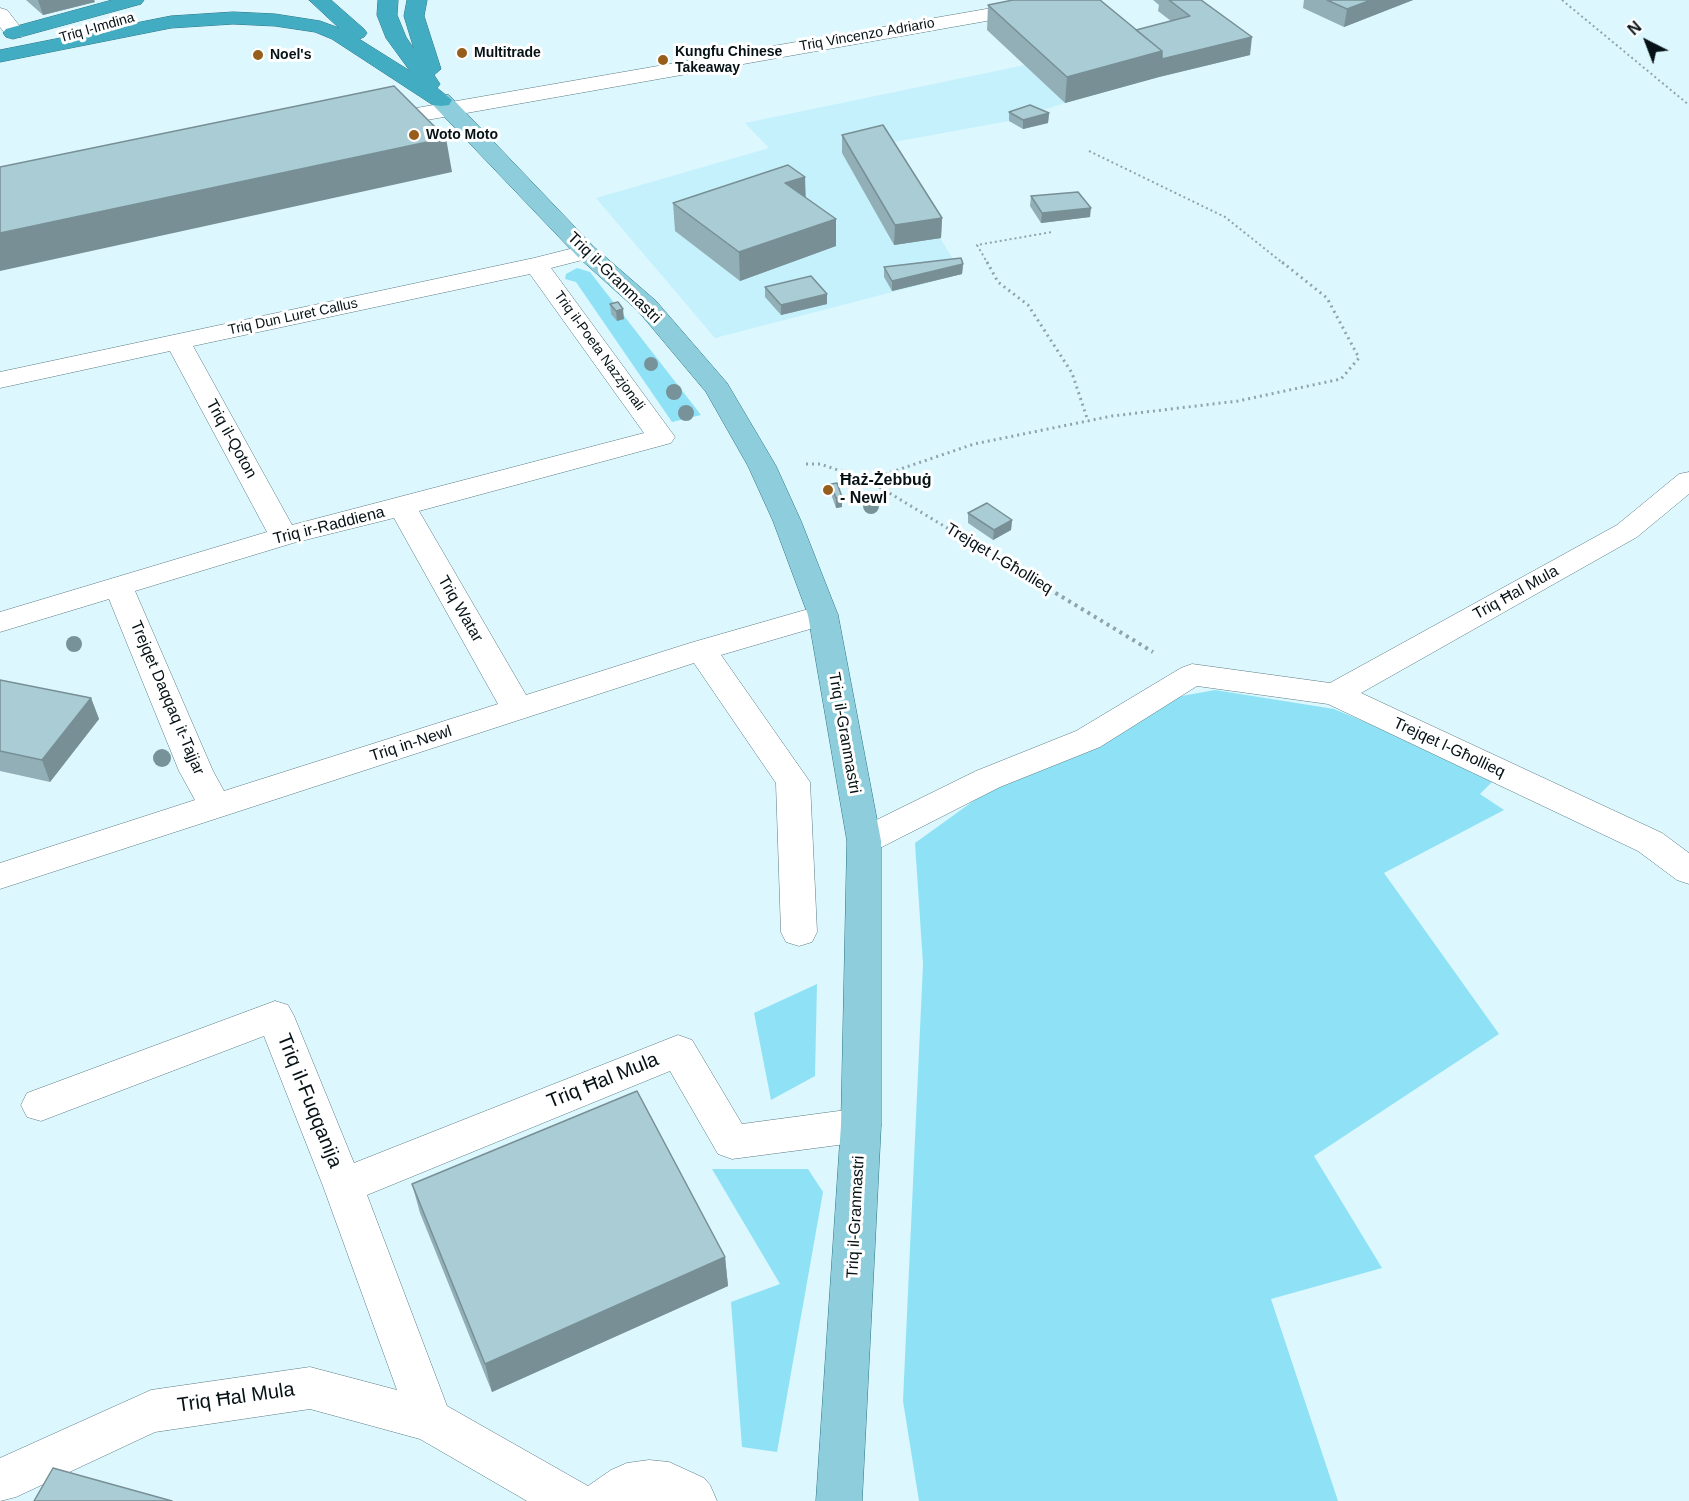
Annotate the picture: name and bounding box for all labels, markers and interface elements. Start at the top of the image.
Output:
street label: Triq l-Imdina [58,9,136,47]
north arrow [1617,12,1677,72]
street label: Triq Vincenzo Adriario [798,15,936,55]
text: N [1625,18,1645,38]
place label: Kungfu Chinese Takeaway [675,44,782,76]
place label: Multitrade [474,45,541,61]
marker: Multitrade [455,46,469,60]
place label: Noel's [270,47,311,63]
marker: Noel's [251,48,265,62]
marker: Kungfu Chinese Takeaway [656,53,670,67]
place label: Woto Moto [426,127,498,143]
marker: Woto Moto [407,128,421,142]
street label: Triq il-Granmastri [563,228,665,328]
street label: Triq il-Poeta Nazzjonali [550,288,648,414]
street label: Triq Dun Luret Callus [227,295,359,339]
street label: Triq il-Qoton [201,396,261,482]
place label: Ħaż-Żebbuġ - Newl [840,471,932,509]
marker: Ħaż-Żebbuġ - Newl [821,483,835,497]
street label: Triq ir-Raddiena [271,503,387,549]
street label: Trejqet l-Għollieq [942,520,1056,598]
street label: Triq Ħal Mula [1470,562,1562,624]
street label: Triq Watar [433,572,487,646]
street label: Trejqet Daqqaq it-Tajjar [126,618,208,778]
street label: Triq il-Granmastri [824,671,864,795]
street label: Trejqet l-Għollieq [1390,714,1508,782]
street label: Triq in-Newl [368,722,454,766]
street label: Triq il-Fuqqanija [271,1030,347,1172]
street label: Triq Ħal Mula [544,1048,662,1114]
street label: Triq il-Granmastri [843,1155,869,1279]
street label: Triq Ħal Mula [176,1378,296,1418]

